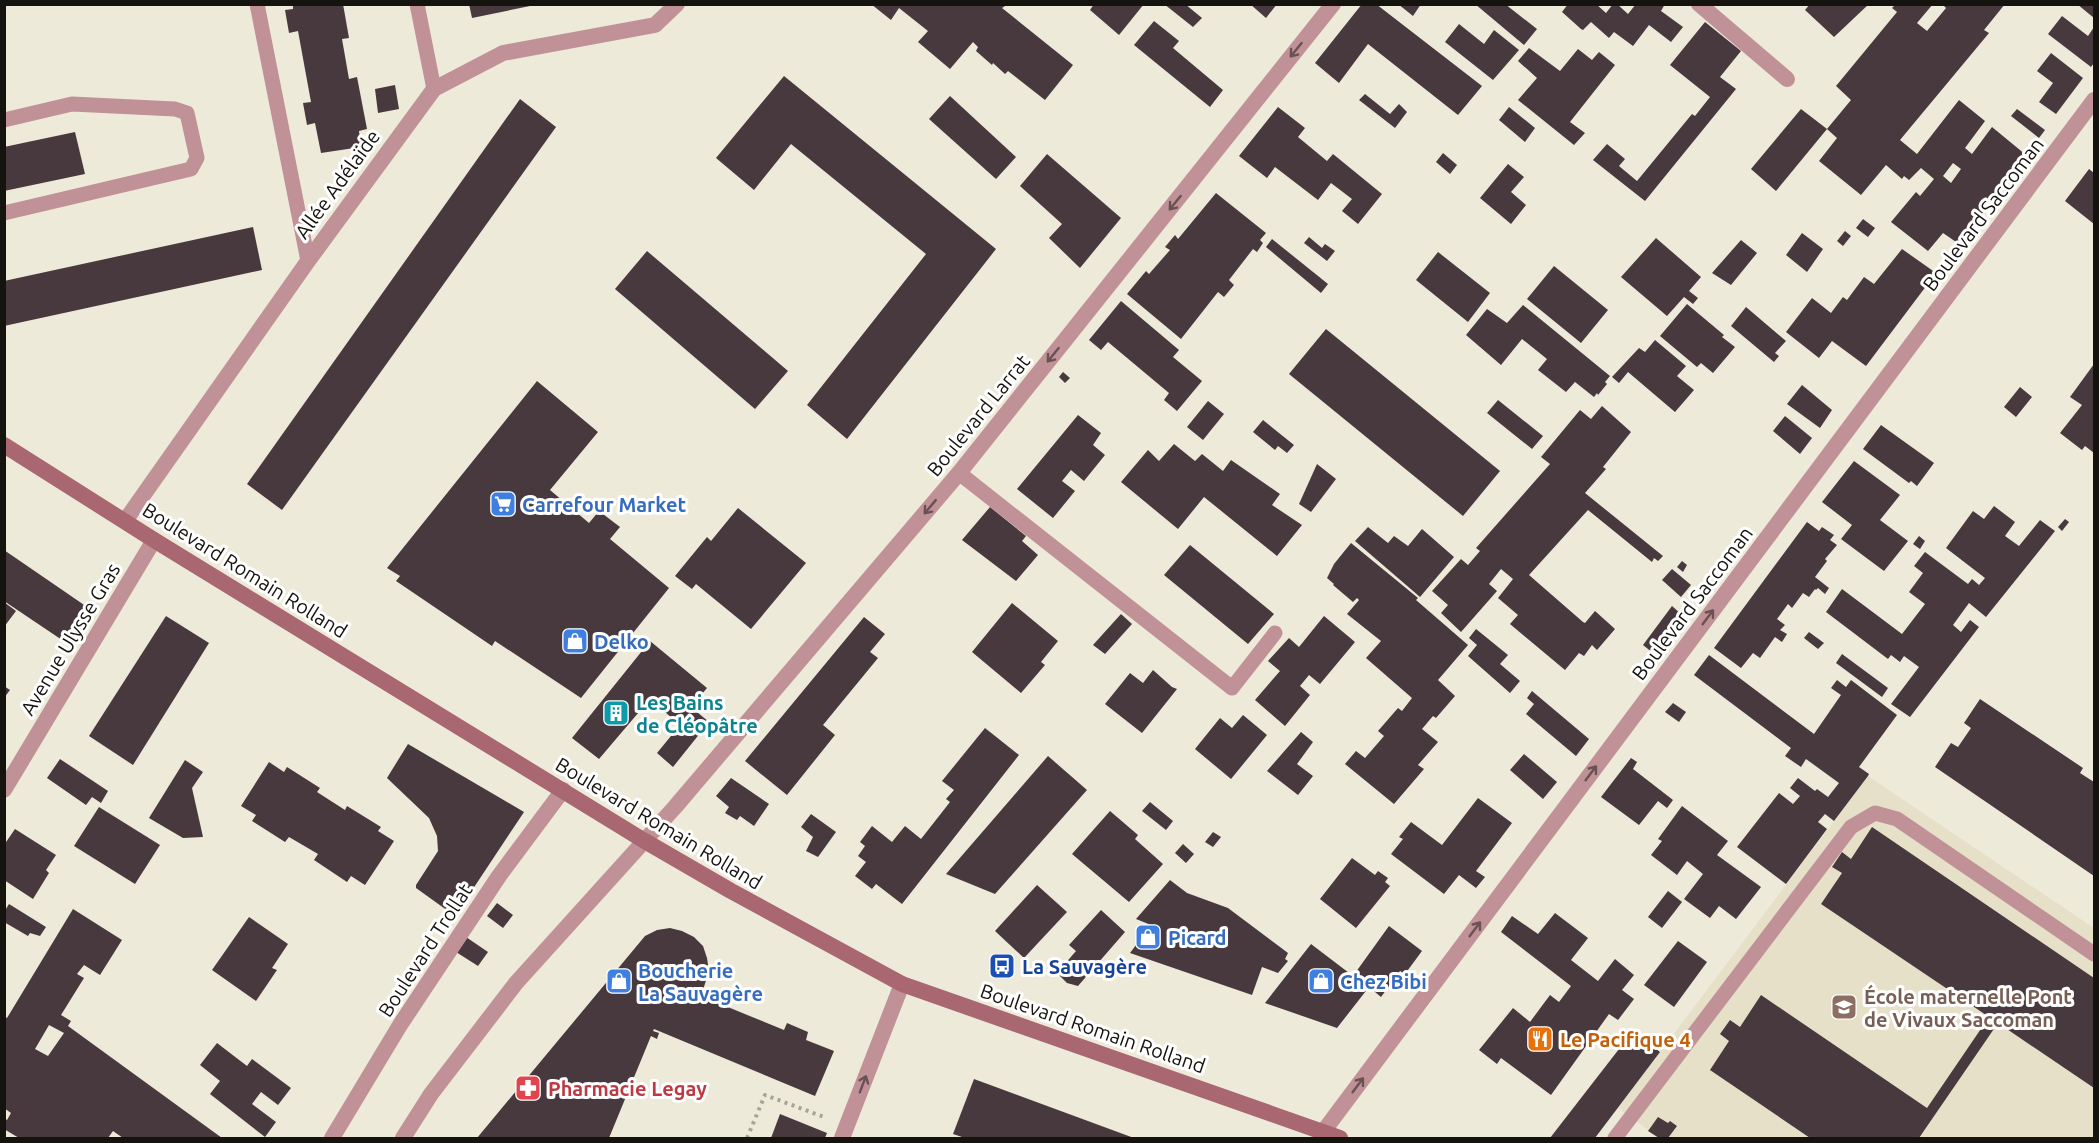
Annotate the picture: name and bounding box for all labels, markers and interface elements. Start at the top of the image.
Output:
one-way arrow [1290,42,1303,58]
street label: Allée Adélaïde [290,125,384,243]
street label: Boulevard Saccoman [1918,133,2048,295]
one-way arrow [1168,194,1181,210]
one-way arrow [1046,347,1060,362]
street label: Boulevard Larrat [922,349,1034,480]
supermarket icon: Carrefour Market [488,489,518,519]
place label: Carrefour Market [522,493,686,516]
street label: Boulevard Romain Rolland [139,498,351,642]
one-way arrow [923,499,937,514]
street label: Boulevard Saccoman [1627,522,1757,684]
street label: Avenue Ulysse Gras [16,559,124,719]
one-way arrow [1702,609,1714,625]
shop icon: Delko [560,626,590,656]
place label: Delko [594,630,649,653]
place label: Les Bains de Cléopâtre [636,691,758,737]
building icon: Les Bains de Cléopâtre [601,698,631,728]
street label: Boulevard Romain Rolland [552,752,766,894]
one-way arrow [1585,765,1598,781]
street label: Boulevard Trollat [373,879,477,1021]
one-way arrow [1468,921,1481,937]
shop icon: Picard [1133,922,1163,952]
place label: Picard [1168,926,1227,949]
bus stop icon: La Sauvagère [987,951,1017,981]
place label: La Sauvagère [1022,955,1147,978]
place label: Boucherie La Sauvagère [638,959,763,1005]
shop icon: Boucherie La Sauvagère [604,966,634,996]
shop icon: Chez Bibi [1306,966,1336,996]
place label: Chez Bibi [1340,970,1427,993]
street label: Boulevard Romain Rolland [977,979,1209,1077]
place label: École maternelle Pont de Vivaux Saccoman [1864,984,2072,1031]
school or university icon: École maternelle Pont de Vivaux Saccoman [1829,992,1859,1022]
restaurant icon: Le Pacifique 4 [1525,1024,1555,1054]
place label: Le Pacifique 4 [1560,1028,1691,1051]
pharmacy icon: Pharmacie Legay [513,1073,543,1103]
one-way arrow [858,1075,869,1094]
place label: Pharmacie Legay [548,1077,707,1100]
one-way arrow [1352,1078,1364,1094]

